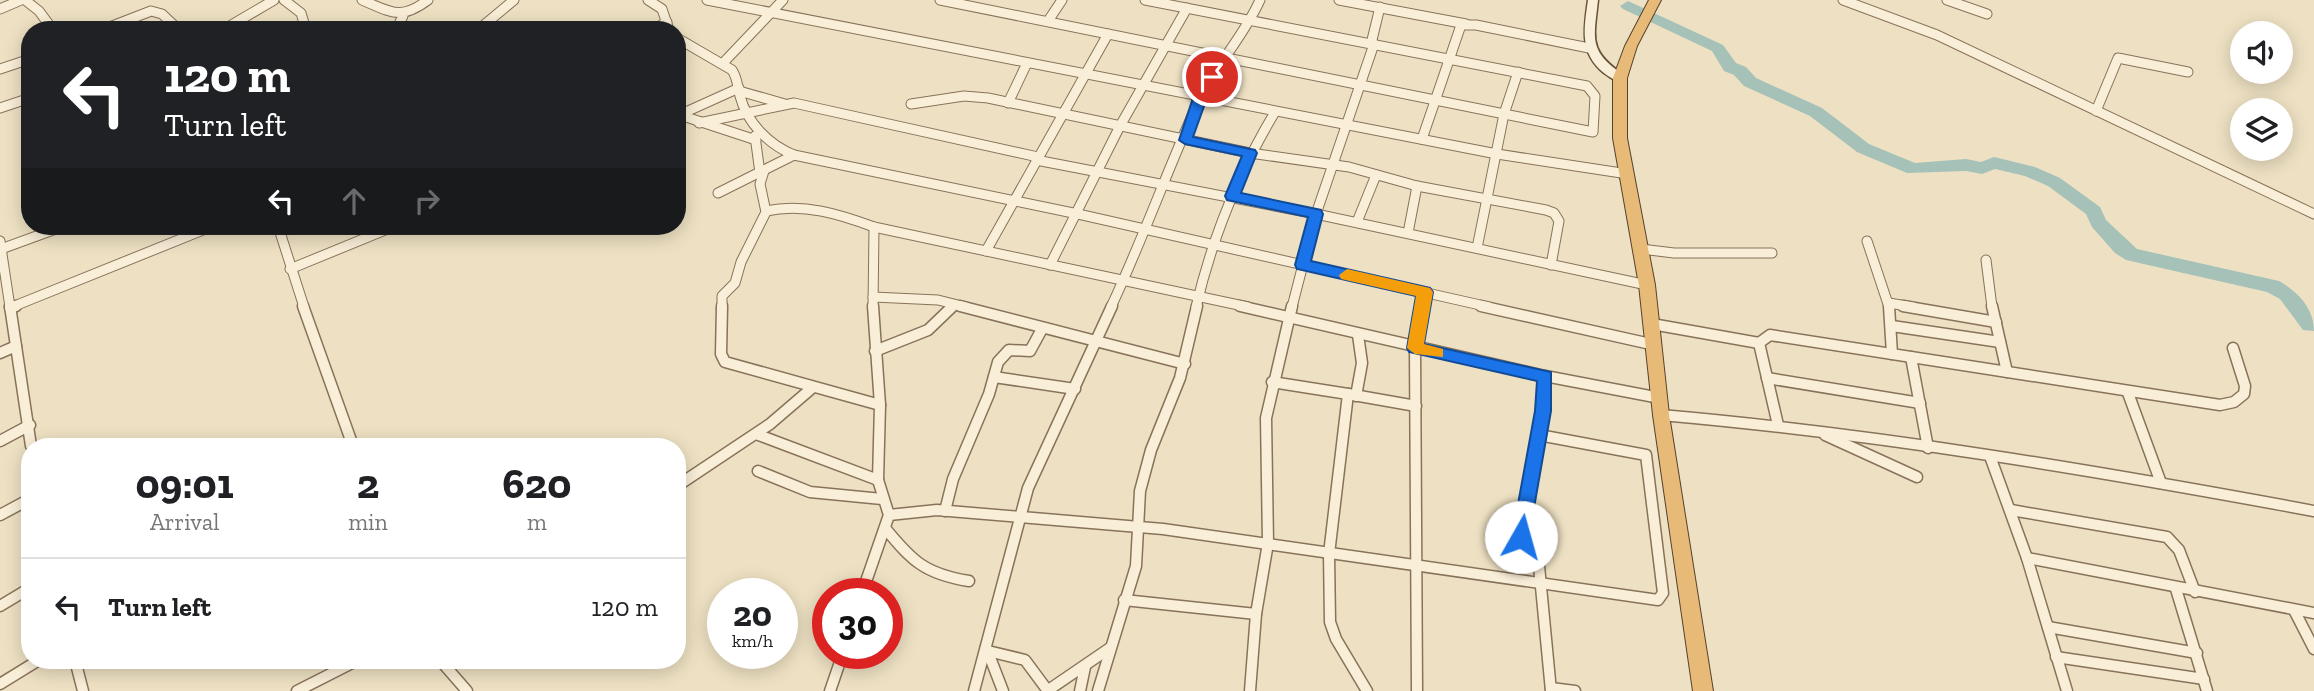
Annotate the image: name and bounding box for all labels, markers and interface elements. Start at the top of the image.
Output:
map controls [2230,21,2293,161]
button: sound [2230,21,2293,84]
text: 120 m [164,46,290,105]
pin [1182,47,1242,107]
icon: left [49,49,140,140]
icon: arrive [1193,58,1231,96]
button: layers [2230,98,2293,161]
text: Turn left [164,106,286,144]
icon: left [262,182,300,220]
icon: ahead [335,182,373,220]
icon: right [408,182,446,220]
text: 09:01 [136,458,234,509]
text: 2 [357,458,379,509]
text: 620 [502,458,571,509]
position arrow [1484,500,1558,574]
text: Arrival [150,508,219,536]
text: min [348,508,388,536]
text: m [527,508,547,536]
speed limit sign: 30 [812,578,903,669]
icon: left [49,588,87,626]
text: Turn left [108,591,211,623]
text: 120 m [591,591,658,623]
text: 20 [733,593,772,635]
text: km/h [732,630,773,652]

